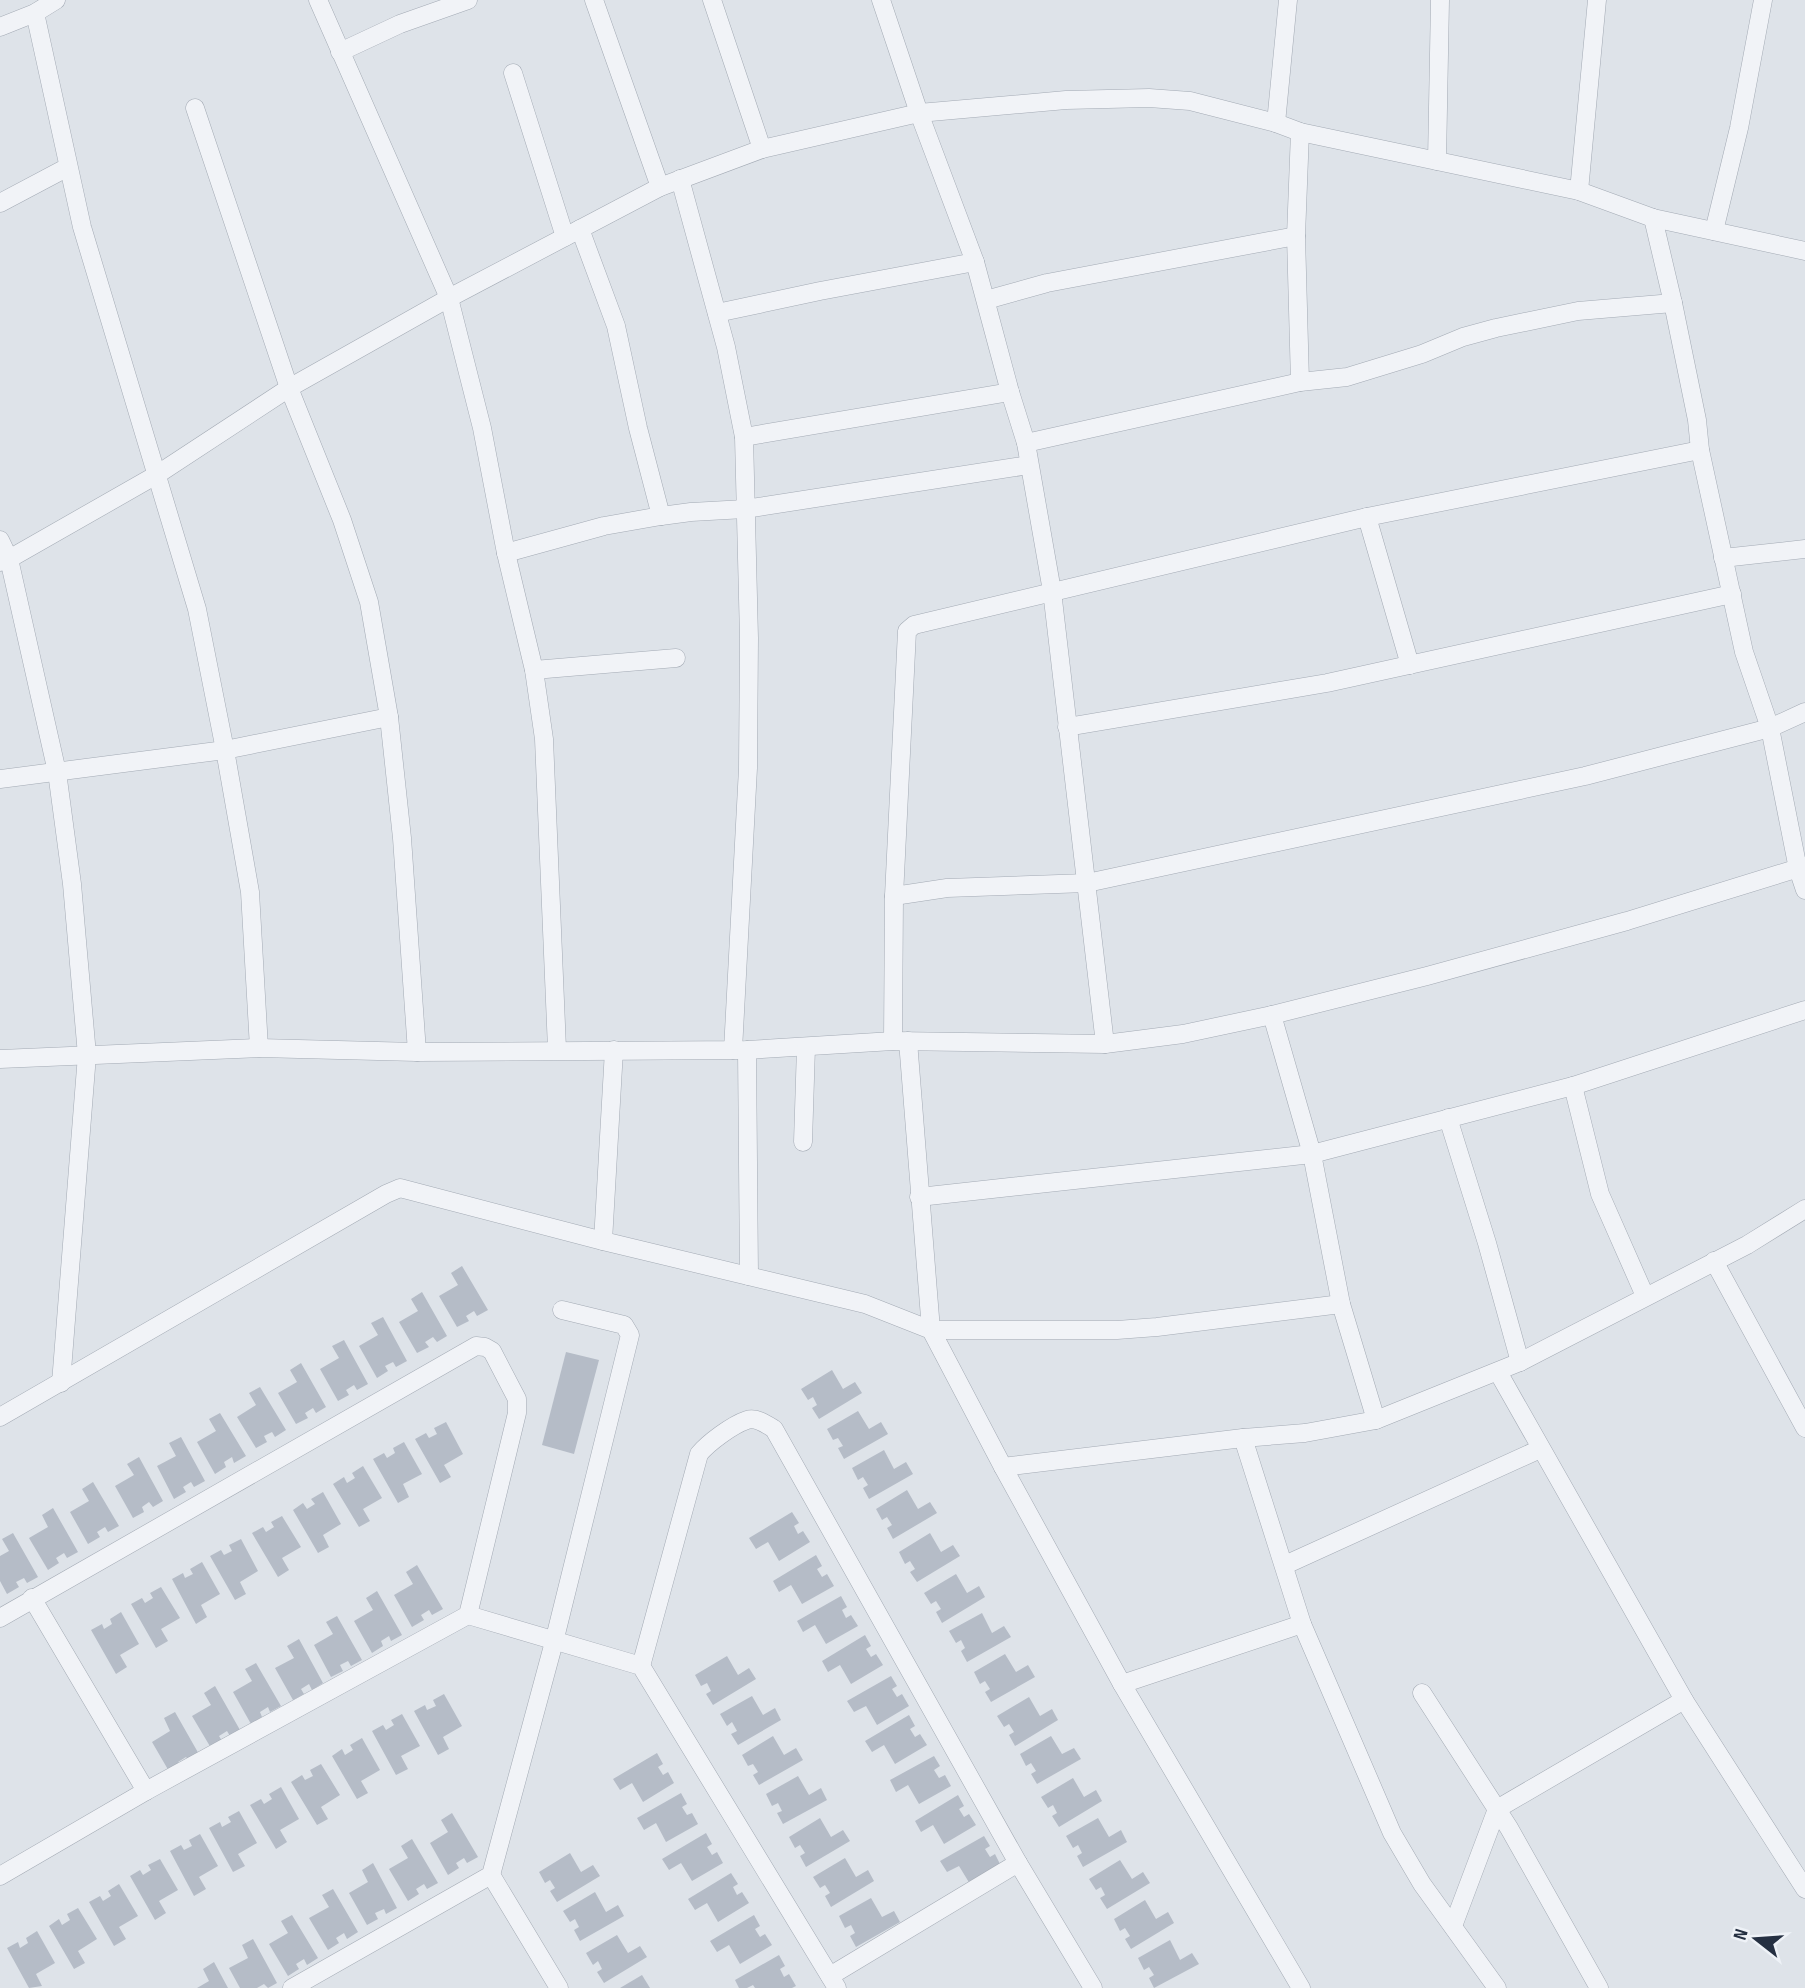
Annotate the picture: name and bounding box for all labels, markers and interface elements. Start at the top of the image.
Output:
north arrow [1721,1904,1791,1974]
text: N [1729,1926,1754,1943]

